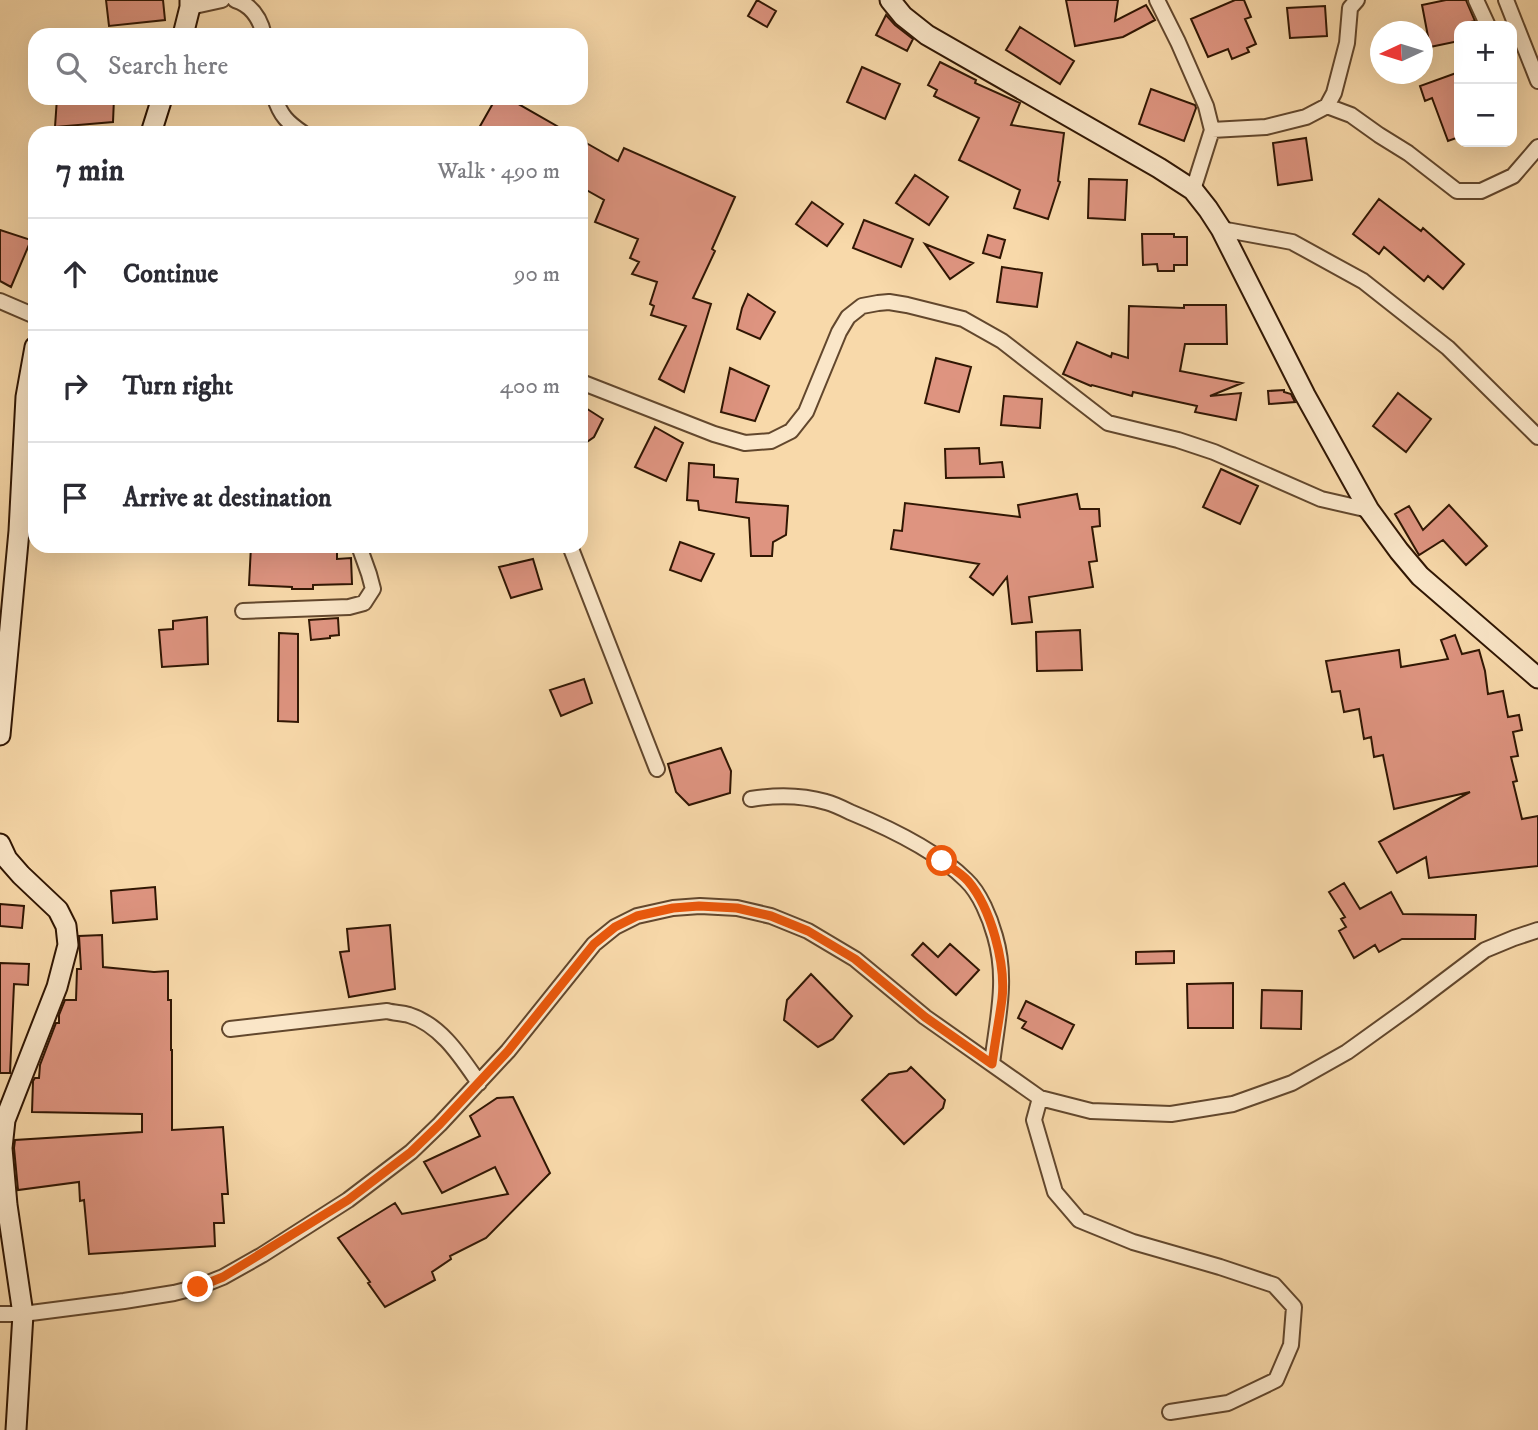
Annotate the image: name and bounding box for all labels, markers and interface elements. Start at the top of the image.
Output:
north arrow [1370,21,1433,84]
map controls [1454,21,1517,147]
button: + [1454,21,1517,84]
search box [28,28,588,105]
icon: search [52,48,90,86]
text: Search here [108,50,228,83]
button: − [1454,84,1517,147]
text: 7 min [56,153,124,190]
text: Walk · 490 m [438,157,560,186]
icon: ahead [56,255,94,293]
text: Continue [123,258,218,291]
text: 90 m [514,260,560,289]
icon: right [56,367,94,405]
text: Turn right [123,370,233,403]
text: 400 m [500,372,560,401]
icon: arrive [56,479,94,517]
text: Arrive at destination [123,482,332,515]
route start [926,845,957,876]
route end [182,1271,213,1302]

